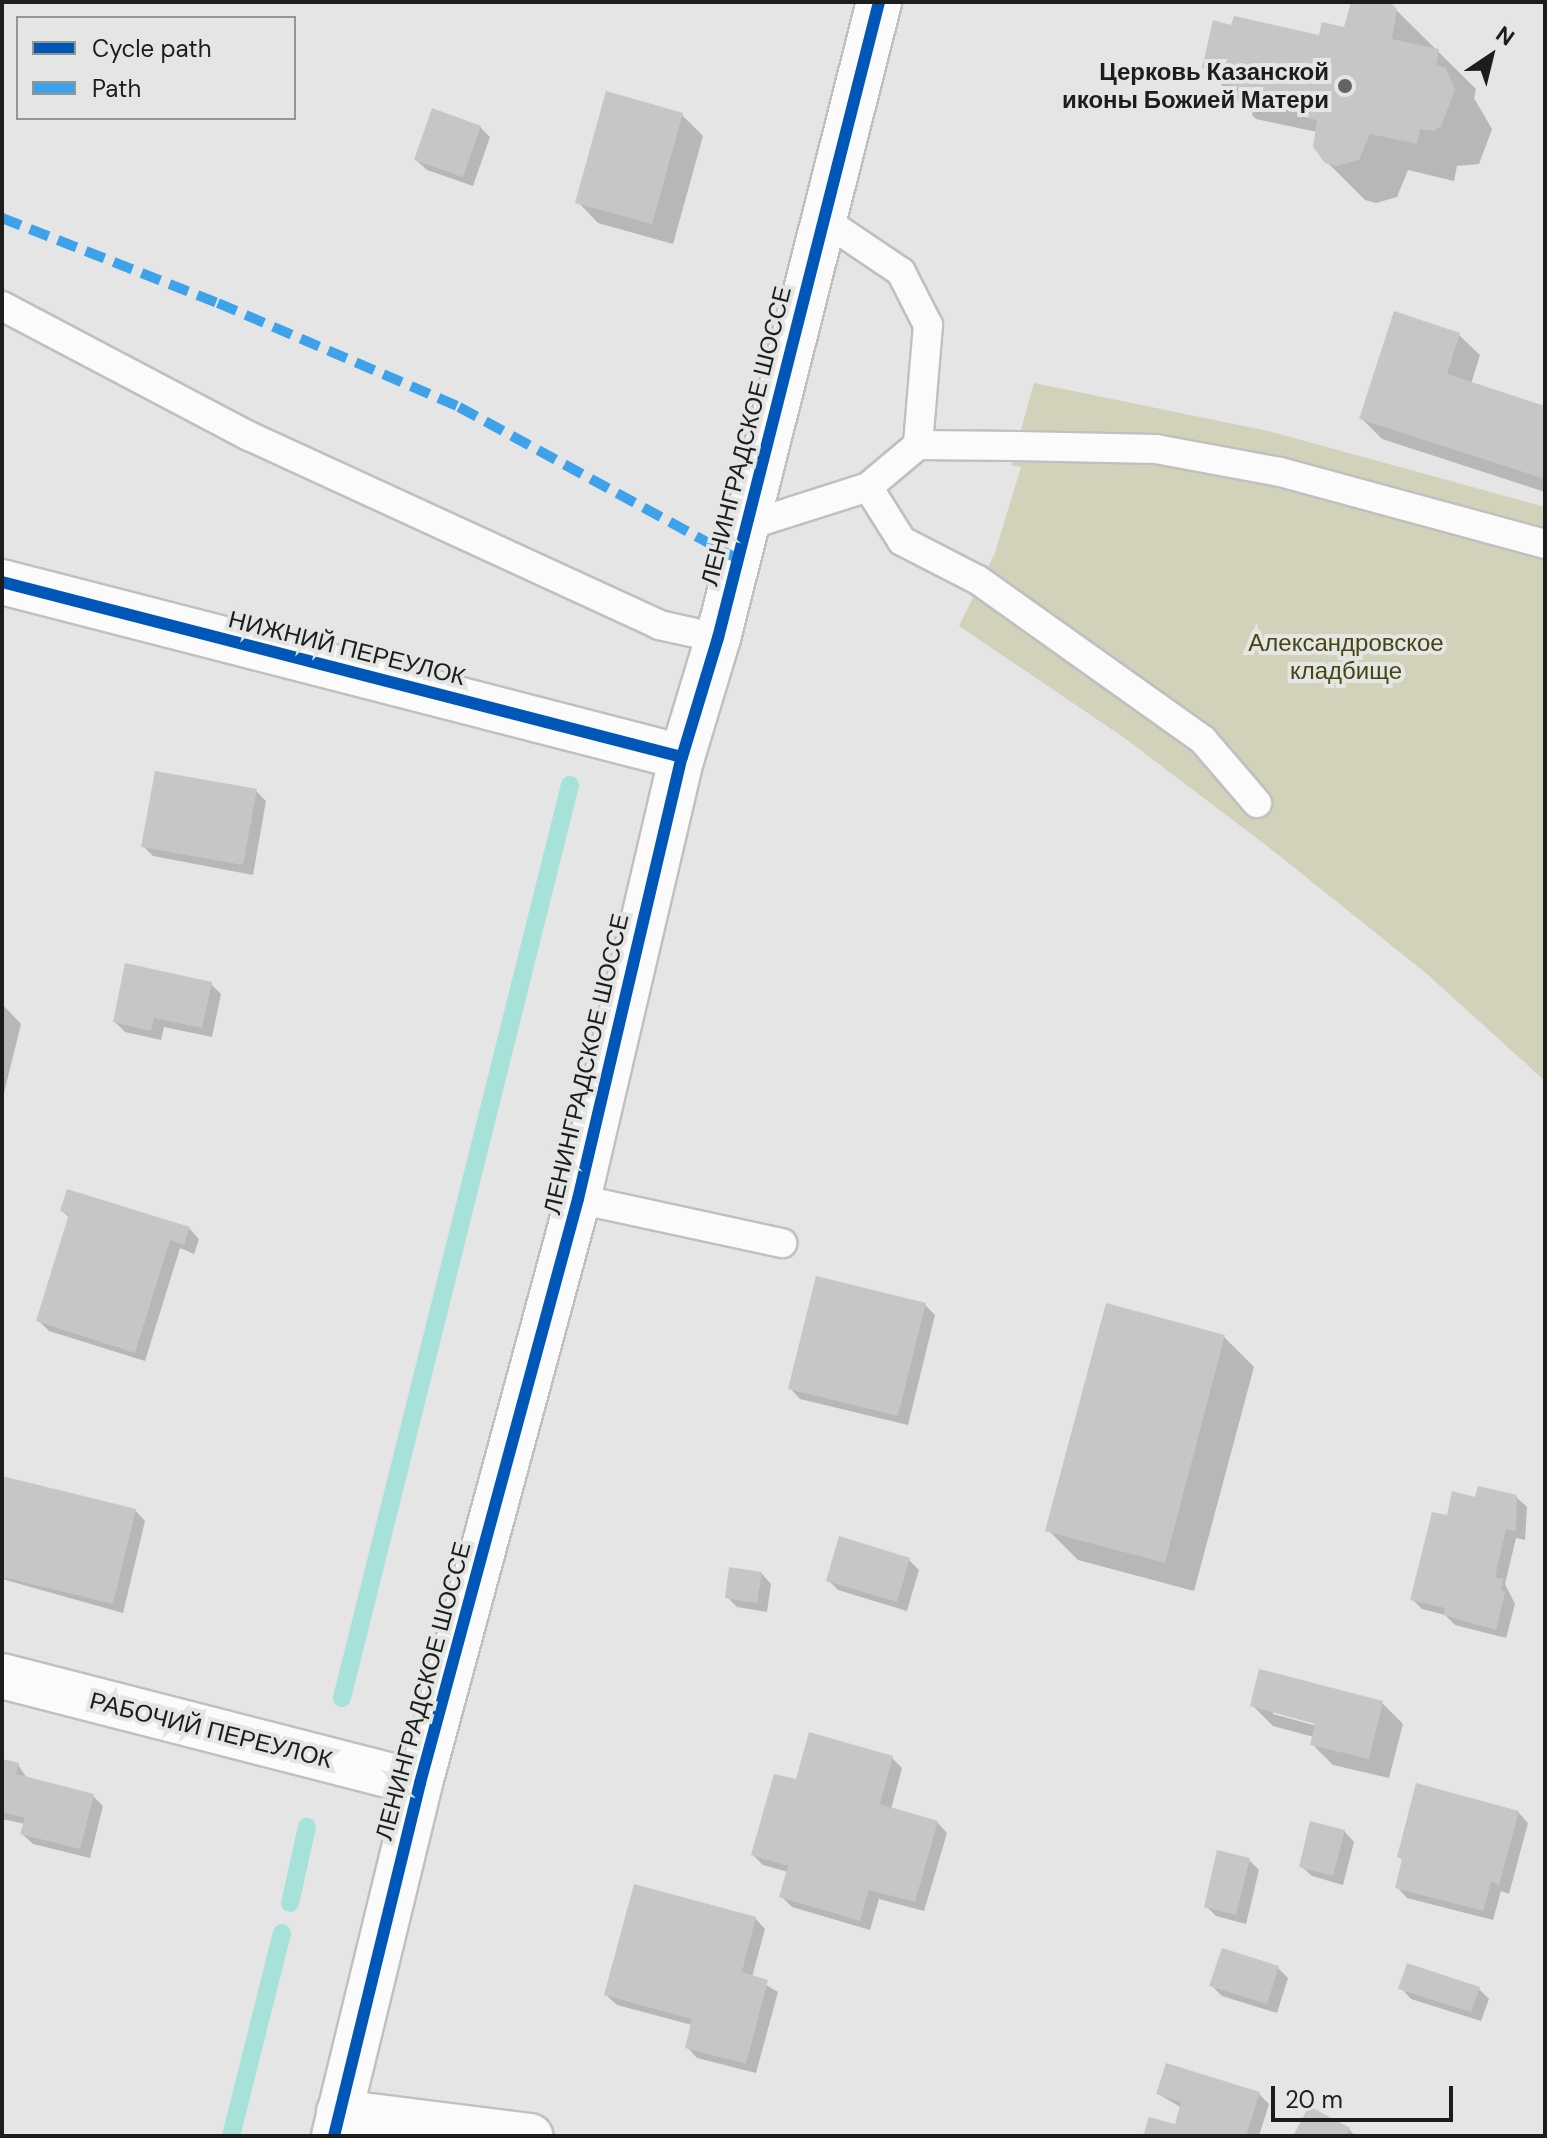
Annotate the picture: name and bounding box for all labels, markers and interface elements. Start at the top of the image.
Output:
legend [16,16,296,120]
north arrow [1451,16,1531,96]
text: N [1490,19,1520,52]
text: Cycle path [92,33,211,64]
place label: Церковь Казанской иконы Божией Матери [1062,58,1329,114]
text: Path [92,73,141,104]
marker: Церковь Казанской иконы Божией Матери [1336,77,1354,95]
street label: ЛЕНИНГРАДСКОЕ ШОССЕ [695,283,797,589]
street label: НИЖНИЙ ПЕРЕУЛОК [226,605,468,691]
park label: Александровское кладбище [1248,629,1444,685]
street label: ЛЕНИНГРАДСКОЕ ШОССЕ [537,911,635,1217]
street label: ЛЕНИНГРАДСКОЕ ШОССЕ [369,1539,477,1843]
street label: РАБОЧИЙ ПЕРЕУЛОК [87,1686,335,1774]
scale bar [1275,2070,1457,2120]
text: 20 m [1285,2084,1343,2115]

